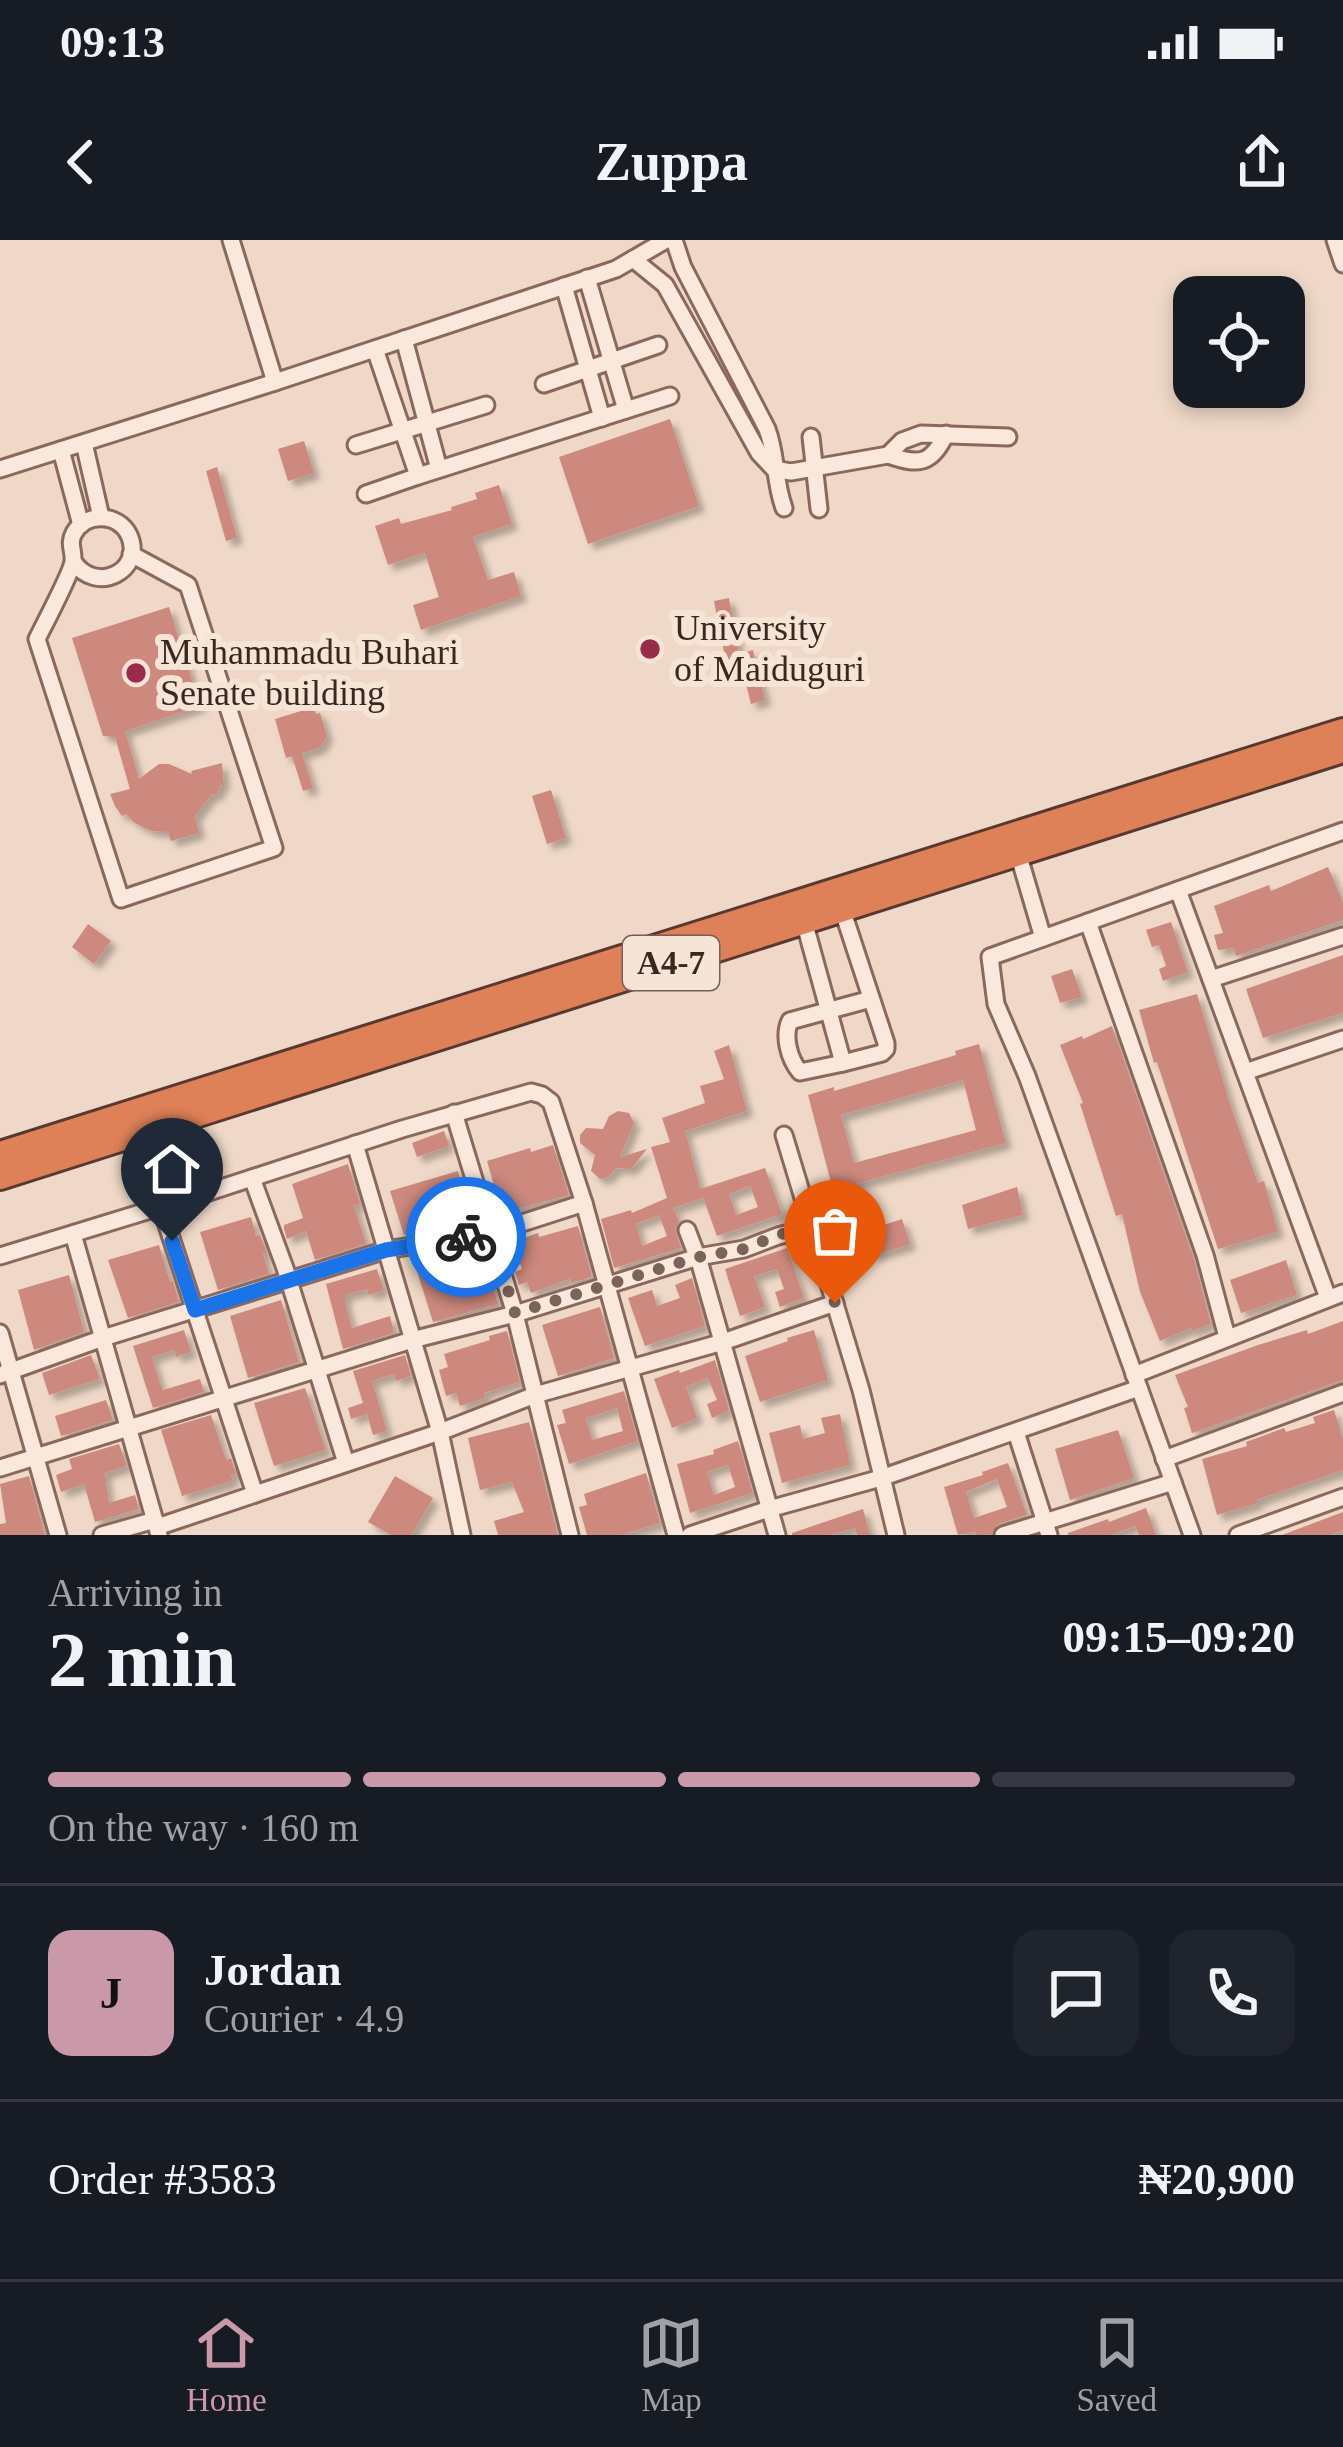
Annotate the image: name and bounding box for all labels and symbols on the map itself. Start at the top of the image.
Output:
place label: University of Maiduguri [674,608,865,689]
place label: Muhammadu Buhari Senate building [160,632,459,713]
marker: University of Maiduguri [637,636,663,662]
marker: Muhammadu Buhari Senate building [123,660,149,686]
road number: A4-7 [623,936,719,990]
pin [121,1118,223,1241]
courier [406,1177,526,1297]
pin [784,1180,886,1303]

